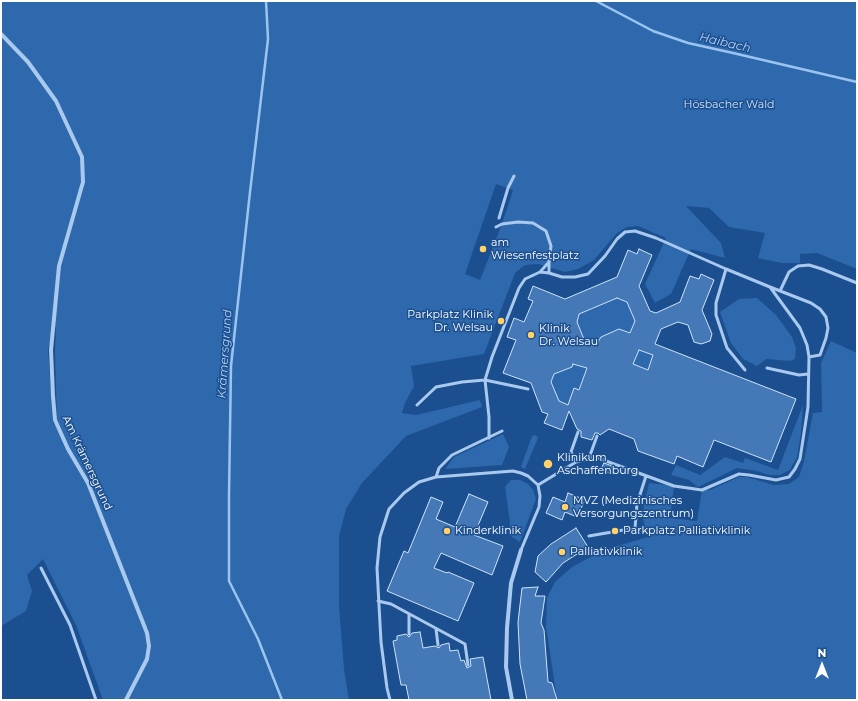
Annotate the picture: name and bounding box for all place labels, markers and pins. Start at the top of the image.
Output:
place label: am Wiesenfestplatz [491,236,579,262]
marker: am Wiesenfestplatz [478,244,488,254]
place label: Parkplatz Klinik Dr. Welsau [407,308,493,334]
marker: Parkplatz Klinik Dr. Welsau [496,316,506,326]
place label: Klinik Dr. Welsau [539,322,598,348]
marker: Klinik Dr. Welsau [526,330,536,340]
place label: Klinikum Aschaffenburg [557,451,638,477]
marker: Klinikum Aschaffenburg [542,458,554,470]
place label: MVZ (Medizinisches Versorgungszentrum) [573,494,694,520]
marker: MVZ (Medizinisches Versorgungszentrum) [560,502,570,512]
place label: Kinderklinik [455,524,521,538]
place label: Parkplatz Palliativklinik [623,524,750,538]
marker: Kinderklinik [442,526,452,536]
marker: Parkplatz Palliativklinik [610,526,620,536]
place label: Palliativklinik [570,545,642,559]
marker: Palliativklinik [557,547,567,557]

